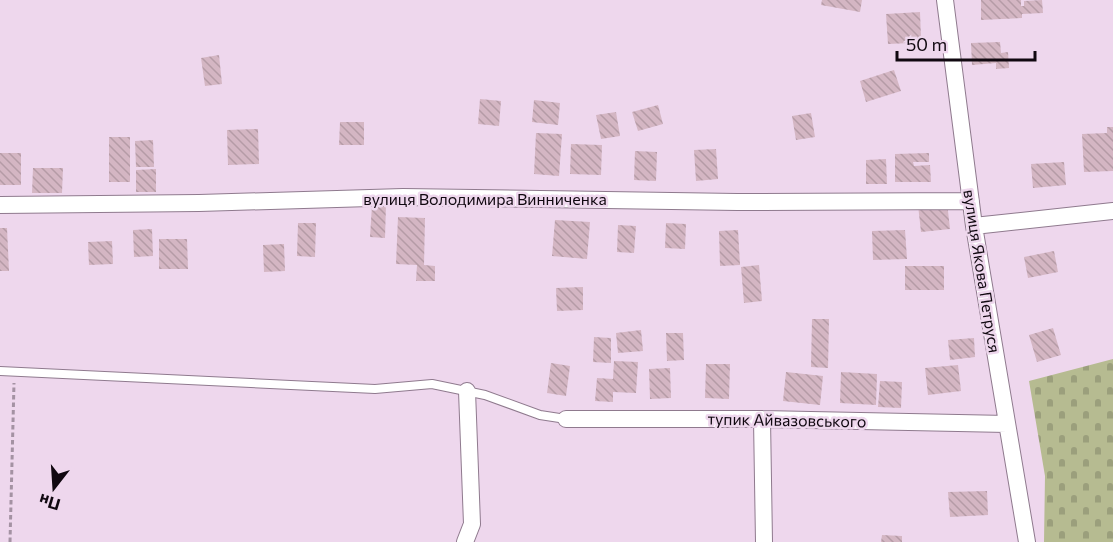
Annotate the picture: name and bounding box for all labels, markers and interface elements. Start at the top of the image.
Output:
scale bar [897,24,1035,62]
text: 50 m [906,33,947,55]
street label: вулиця Якова Петруся [960,188,1005,354]
street label: вулиця Володимира Винниченка [363,189,607,208]
street label: тупик Айвазовського [707,409,867,430]
north arrow [24,458,84,518]
text: Пн [37,491,62,515]

